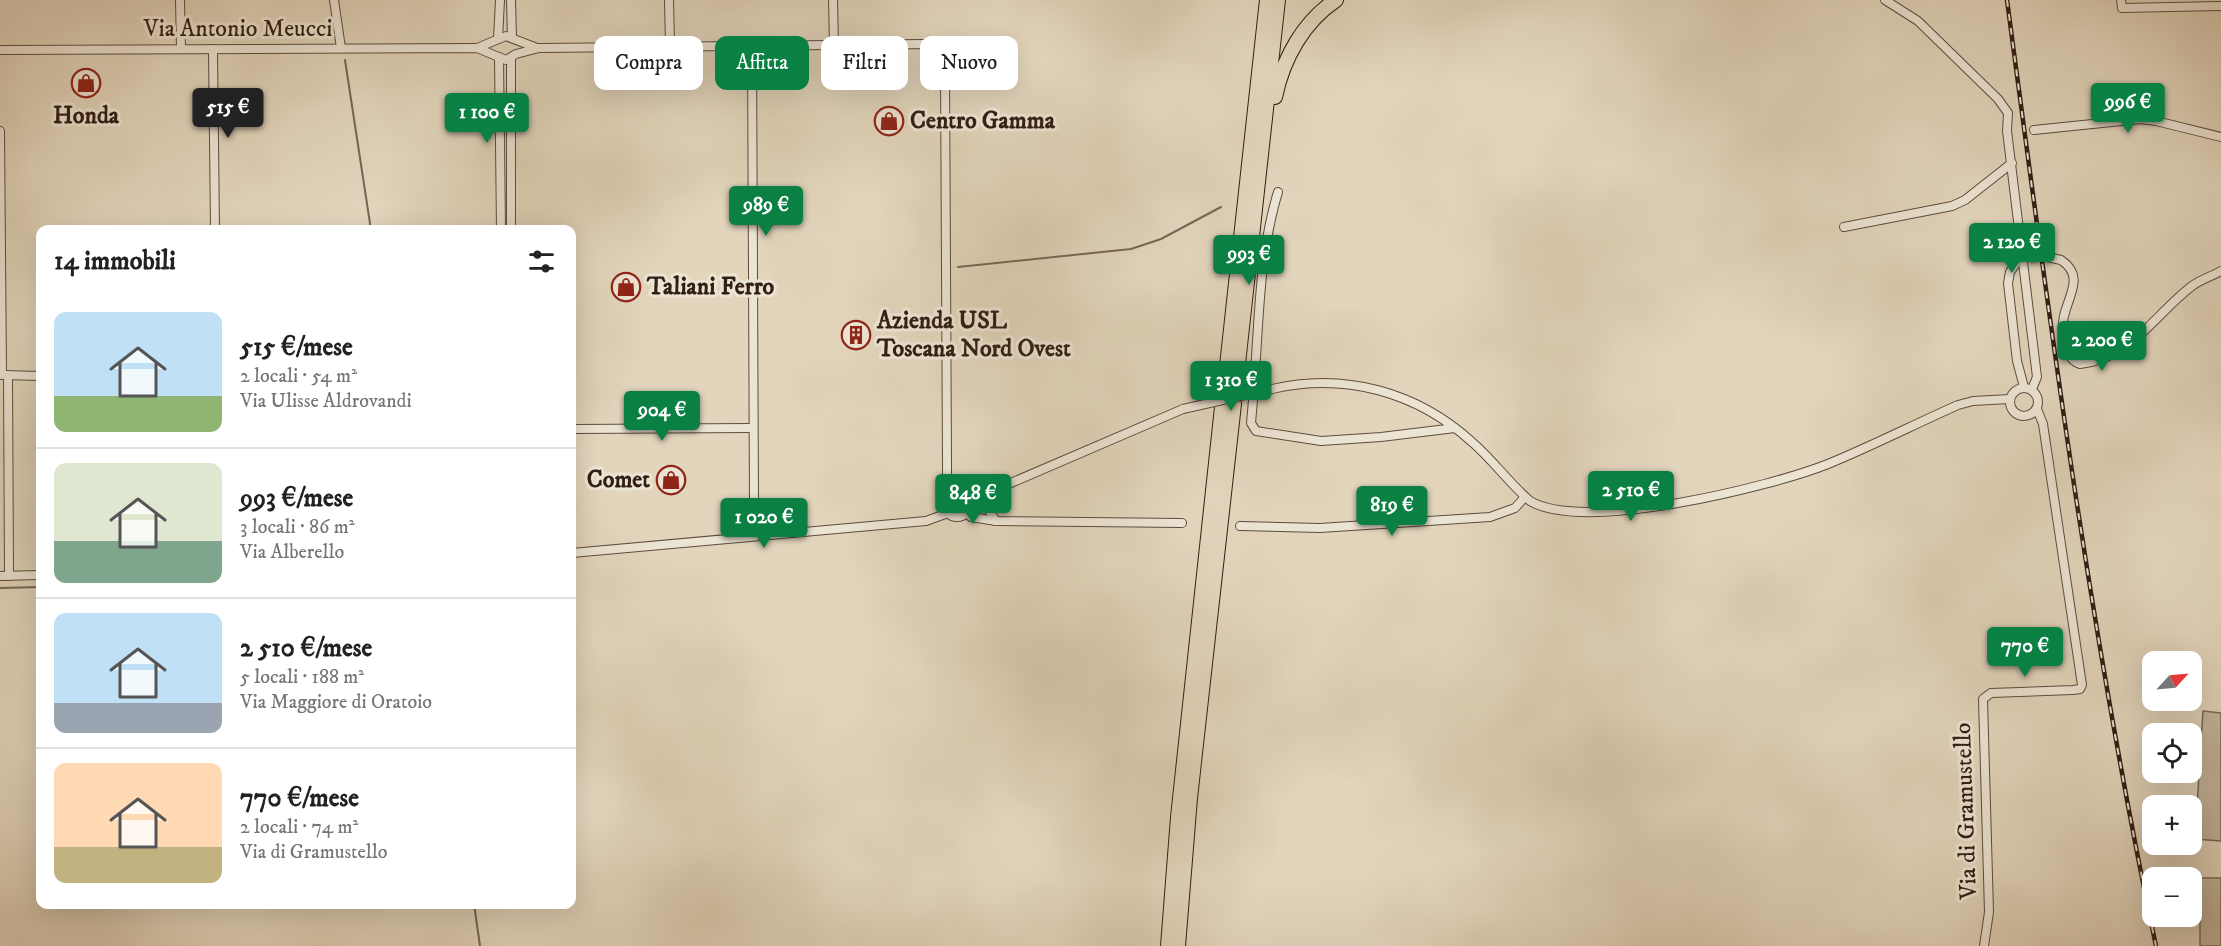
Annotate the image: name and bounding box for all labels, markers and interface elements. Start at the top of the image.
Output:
street label: Via Antonio Meucci [142,14,333,44]
chip: Compra [594,36,703,90]
chip: Affitta [715,36,809,90]
chip: Filtri [821,36,908,90]
chip: Nuovo [920,36,1018,90]
shop icon: Honda [70,67,102,99]
pin: 996 € [2086,83,2170,134]
pin: 515 € [186,88,270,139]
text: 996 € [2105,90,2151,115]
pin: 1 100 € [432,93,542,144]
text: 515 € [206,95,250,120]
text: 1 100 € [459,100,515,125]
place label: Honda [53,101,120,131]
shop icon: Centro Gamma [873,105,905,137]
place label: Centro Gamma [910,106,1056,136]
pin: 989 € [724,186,808,237]
text: 989 € [743,193,789,218]
pin: 2 120 € [1957,223,2067,274]
text: 2 120 € [1983,230,2041,255]
pin: 993 € [1207,235,1291,286]
text: 993 € [1227,242,1271,267]
text: 14 immobili [54,245,176,278]
icon: filters [525,245,558,278]
shop icon: Taliani Ferro [610,271,642,303]
place label: Taliani Ferro [646,272,775,302]
place label: Azienda USL Toscana Nord Ovest [876,306,1071,364]
building icon: Azienda USL Toscana Nord Ovest [840,319,872,351]
pin: 2 200 € [2047,321,2157,372]
text: 2 200 € [2071,328,2133,353]
text: 515 €/mese [240,331,353,364]
icon: home [102,336,174,408]
pin: 1 310 € [1176,361,1286,412]
text: 2 locali · 54 m² [240,364,357,389]
text: 1 310 € [1204,368,1258,393]
text: Via Ulisse Aldrovandi [240,389,412,414]
pin: 904 € [620,391,704,442]
text: 904 € [638,398,686,423]
shop icon: Comet [655,464,687,496]
place label: Comet [587,465,650,495]
pin: 2 510 € [1576,471,1686,522]
pin: 848 € [931,474,1015,525]
text: 2 510 € [1602,478,1660,503]
text: 848 € [949,481,997,506]
text: 993 €/mese [240,482,353,515]
pin: 819 € [1350,486,1434,537]
icon: home [102,487,174,559]
text: 819 € [1370,493,1414,518]
pin: 1 020 € [709,498,819,549]
text: 1 020 € [735,505,793,530]
text: 3 locali · 86 m² [240,515,355,540]
text: Via Alberello [240,540,344,565]
pin: 770 € [1983,627,2067,678]
text: 2 510 €/mese [240,632,372,665]
text: 770 € [2001,634,2049,659]
icon: home [102,637,174,709]
north arrow [2142,651,2202,711]
map controls [2142,651,2202,927]
text: 5 locali · 188 m² [240,665,364,690]
text: Via Maggiore di Oratoio [240,690,432,715]
street label: Via di Gramustello [1948,722,1984,901]
button: locate [2142,723,2202,783]
text: 770 €/mese [240,782,359,815]
icon: home [102,787,174,859]
button: + [2142,795,2202,855]
text: 2 locali · 74 m² [240,815,358,840]
text: Via di Gramustello [240,840,387,865]
button: − [2142,867,2202,927]

